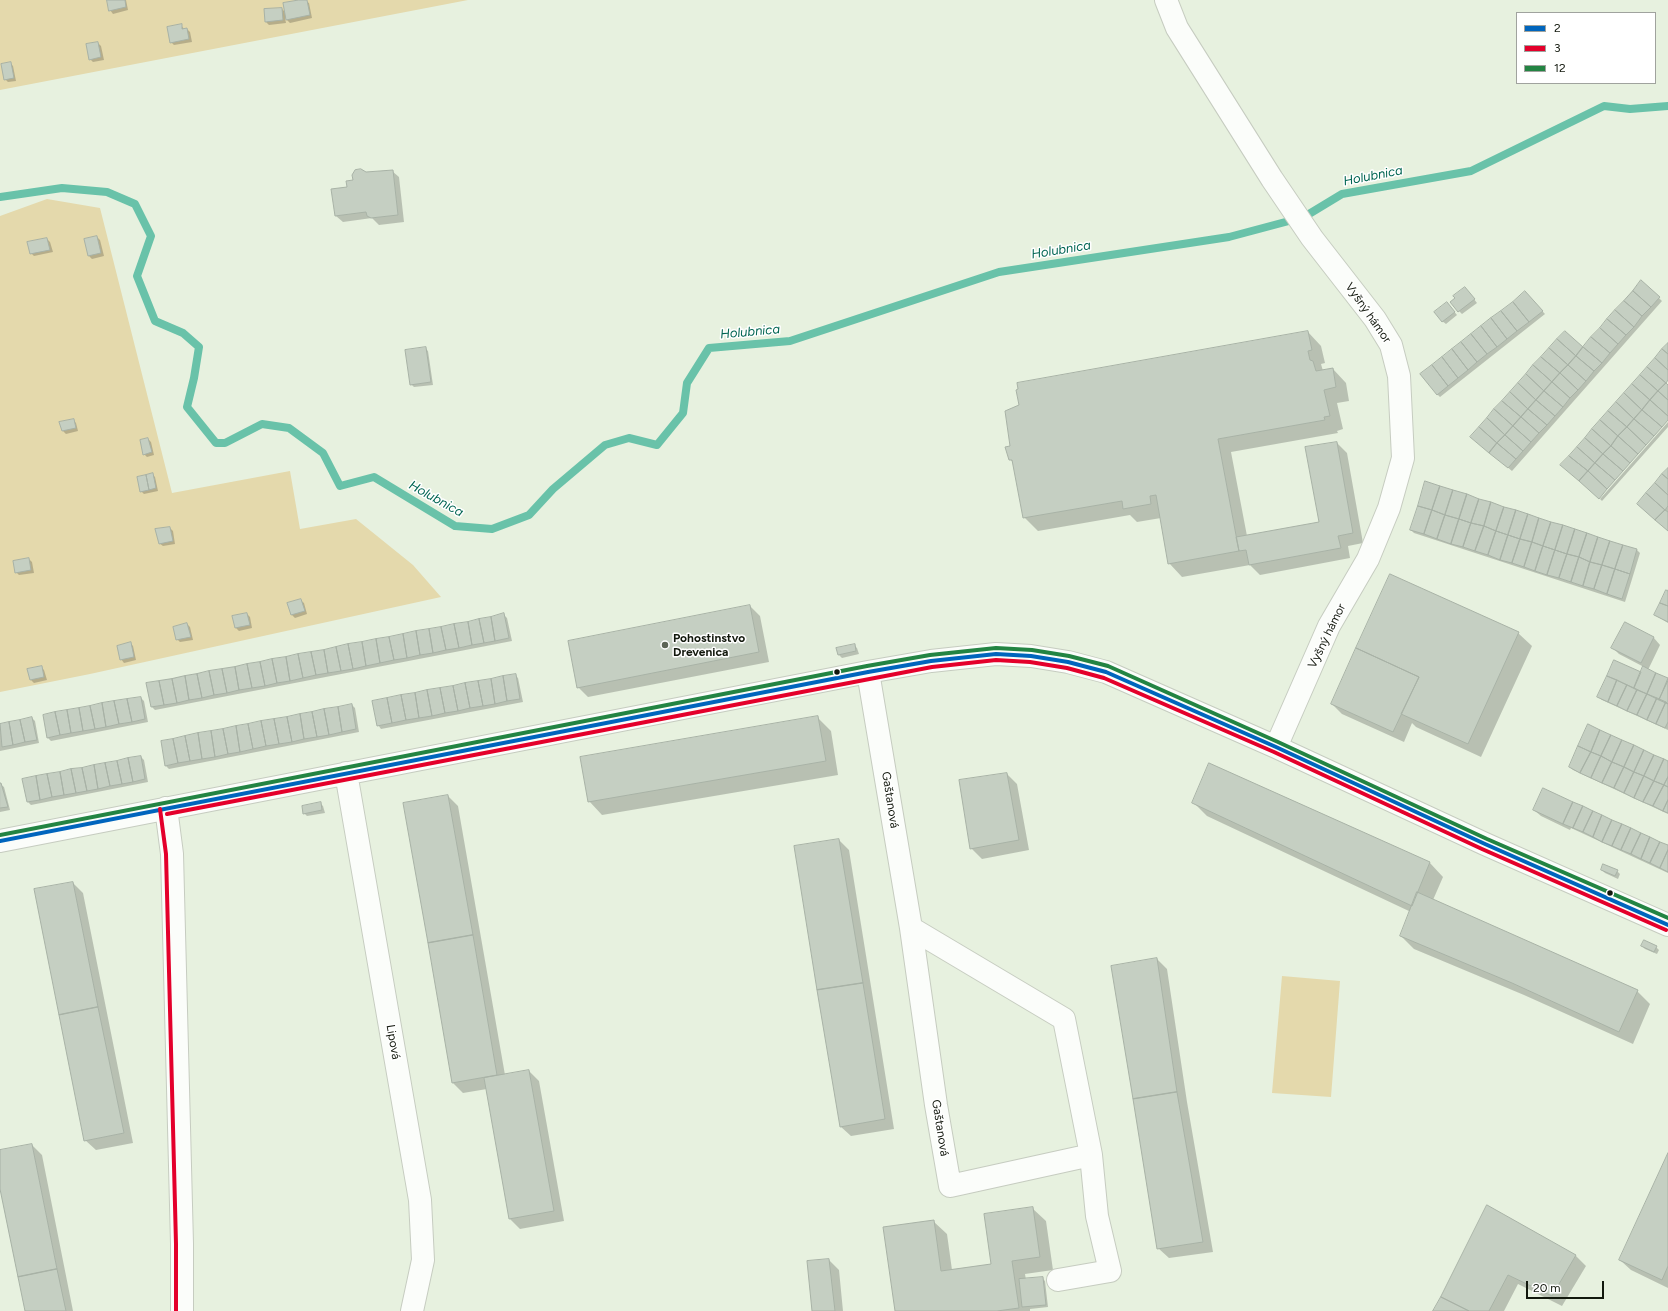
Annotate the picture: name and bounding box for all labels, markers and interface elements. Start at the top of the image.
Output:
legend [1516,12,1656,84]
text: 2 [1554,21,1561,35]
text: 3 [1554,41,1561,55]
text: 12 [1554,61,1566,75]
water label: Holubnica [1342,163,1404,189]
water label: Holubnica [1030,238,1092,262]
street label: Vyšný hámor [1342,280,1394,346]
water label: Holubnica [719,322,781,342]
water label: Holubnica [406,478,466,520]
street label: Vyšný hámor [1305,601,1349,671]
place label: Pohostinstvo Drevenica [673,631,745,659]
marker: Pohostinstvo Drevenica [660,640,670,650]
unlabelled marker [832,667,842,677]
street label: Gaštanová [878,771,902,829]
unlabelled marker [1605,888,1615,898]
street label: Lipová [383,1023,403,1061]
street label: Gaštanová [928,1099,952,1157]
scale bar [1528,1273,1606,1299]
text: 20 m [1533,1281,1561,1295]

